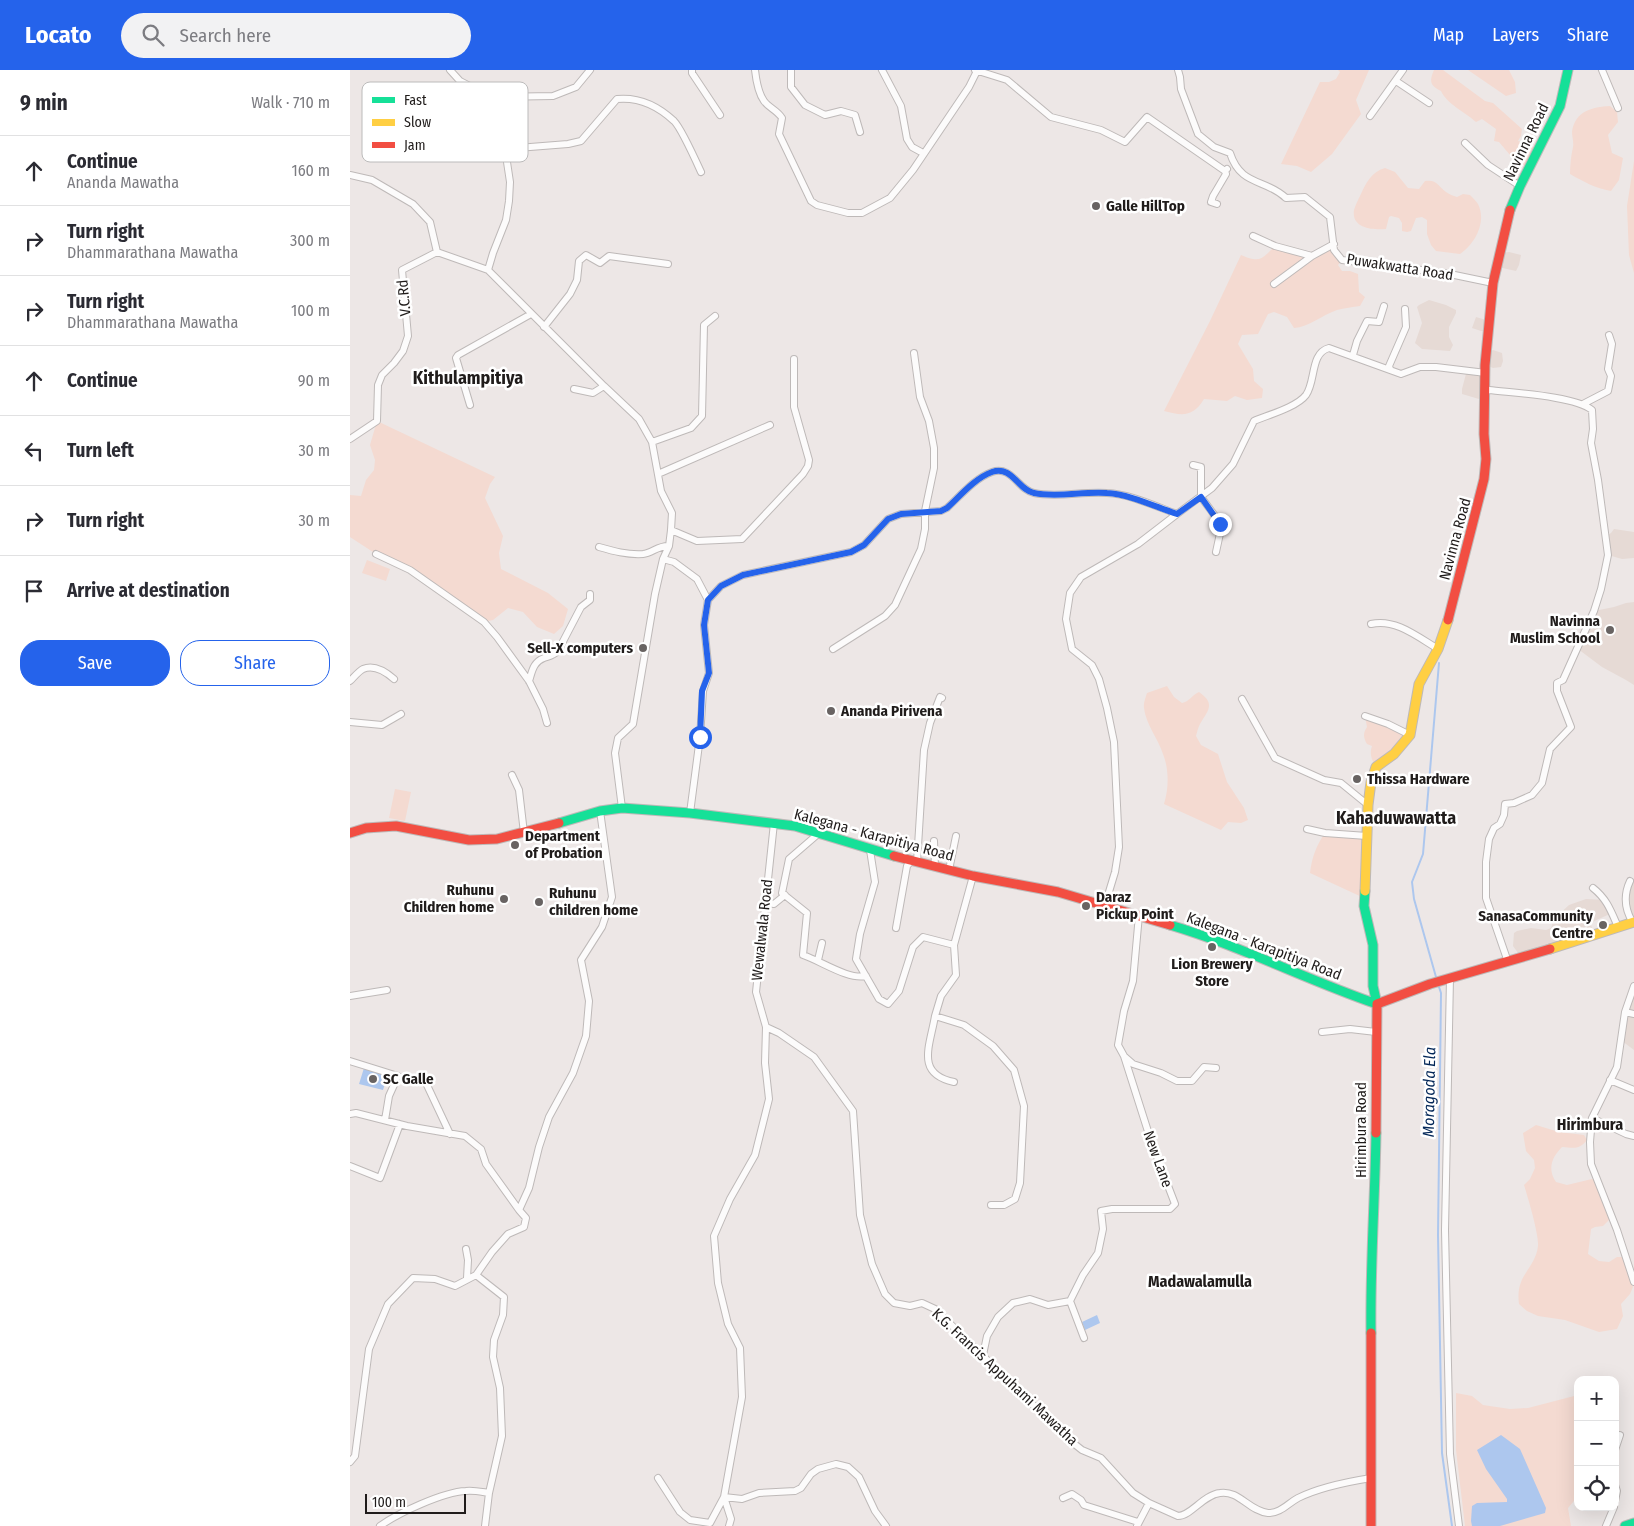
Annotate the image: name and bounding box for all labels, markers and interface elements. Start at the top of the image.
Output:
search box [121,13,471,58]
text: Locato [25,21,91,49]
icon: search [139,21,167,49]
text: Search here [179,24,271,47]
text: Map [1433,24,1464,46]
text: Layers [1492,24,1539,46]
text: Share [1567,24,1609,46]
legend [362,82,528,162]
text: 9 min [20,90,68,116]
text: Fast [404,92,427,109]
text: Walk · 710 m [251,93,330,112]
street label: Navinna Road [1499,100,1553,184]
text: Slow [404,114,431,131]
text: Jam [404,137,425,154]
text: Continue [67,150,138,173]
icon: ahead [20,157,48,185]
text: 160 m [291,161,330,180]
text: Ananda Mawatha [67,173,179,192]
place label: Galle HillTop [1106,197,1185,215]
marker: Galle HillTop [1090,200,1102,212]
text: Turn right [67,220,144,243]
icon: right [20,227,48,255]
text: 300 m [290,231,330,250]
text: Dhammarathana Mawatha [67,243,238,262]
street label: Puwakwatta Road [1345,250,1455,284]
street label: V.C.Rd [393,279,415,317]
text: Turn right [67,290,144,313]
icon: right [20,297,48,325]
text: 100 m [291,301,330,320]
text: Dhammarathana Mawatha [67,313,238,332]
icon: ahead [20,367,48,395]
district label: Kithulampitiya [413,367,523,389]
text: Continue [67,369,138,392]
text: 90 m [298,371,330,390]
icon: left [20,437,48,465]
text: Turn left [67,439,134,462]
text: 30 m [298,441,330,460]
street label: Navinna Road [1435,496,1475,582]
icon: right [20,507,48,535]
text: Turn right [67,509,144,532]
text: 30 m [298,511,330,530]
route end [1209,513,1232,536]
icon: arrive [20,577,48,605]
text: Arrive at destination [67,579,230,602]
place label: Navinna Muslim School [1510,612,1601,647]
marker: Navinna Muslim School [1604,624,1616,636]
place label: Sell-X computers [527,639,633,657]
button: Save [20,640,170,686]
button: Share [180,640,330,686]
marker: Sell-X computers [637,642,649,654]
place label: Ananda Pirivena [840,702,943,720]
marker: Ananda Pirivena [825,705,837,717]
route start [689,726,712,749]
place label: Thissa Hardware [1367,770,1470,788]
marker: Thissa Hardware [1351,773,1363,785]
street label: Kalegana - Karapitiya Road [792,805,956,865]
district label: Kahaduwawatta [1336,807,1456,829]
place label: Department of Probation [525,827,603,862]
marker: Department of Probation [509,839,521,851]
street label: Wewalwala Road [748,878,776,982]
place label: Ruhunu Children home [404,881,494,916]
place label: Ruhunu children home [549,884,638,919]
place label: Daraz Pickup Point [1096,888,1175,923]
marker: Ruhunu Children home [498,893,510,905]
marker: Ruhunu children home [533,896,545,908]
marker: Daraz Pickup Point [1080,900,1092,912]
place label: SanasaCommunity Centre [1478,907,1594,942]
street label: Kalegana - Karapitiya Road [1184,908,1344,984]
marker: SanasaCommunity Centre [1597,919,1609,931]
marker: Lion Brewery Store [1206,941,1218,953]
place label: Lion Brewery Store [1171,955,1254,990]
water label: Moragoda Ela [1419,1047,1439,1137]
place label: SC Galle [383,1070,434,1088]
marker: SC Galle [367,1073,379,1085]
street label: Hirimbura Road [1352,1082,1370,1178]
district label: Hirimbura [1557,1115,1623,1134]
street label: New Lane [1139,1128,1177,1190]
district label: Madawalamulla [1148,1272,1252,1291]
street label: K.G. Francis Appuhami Mawatha [928,1305,1082,1449]
map controls [1574,1376,1619,1511]
button: + [1574,1376,1619,1421]
button: − [1574,1421,1619,1466]
button: locate [1574,1466,1619,1511]
scale bar [365,1491,466,1514]
text: 100 m [372,1494,406,1511]

